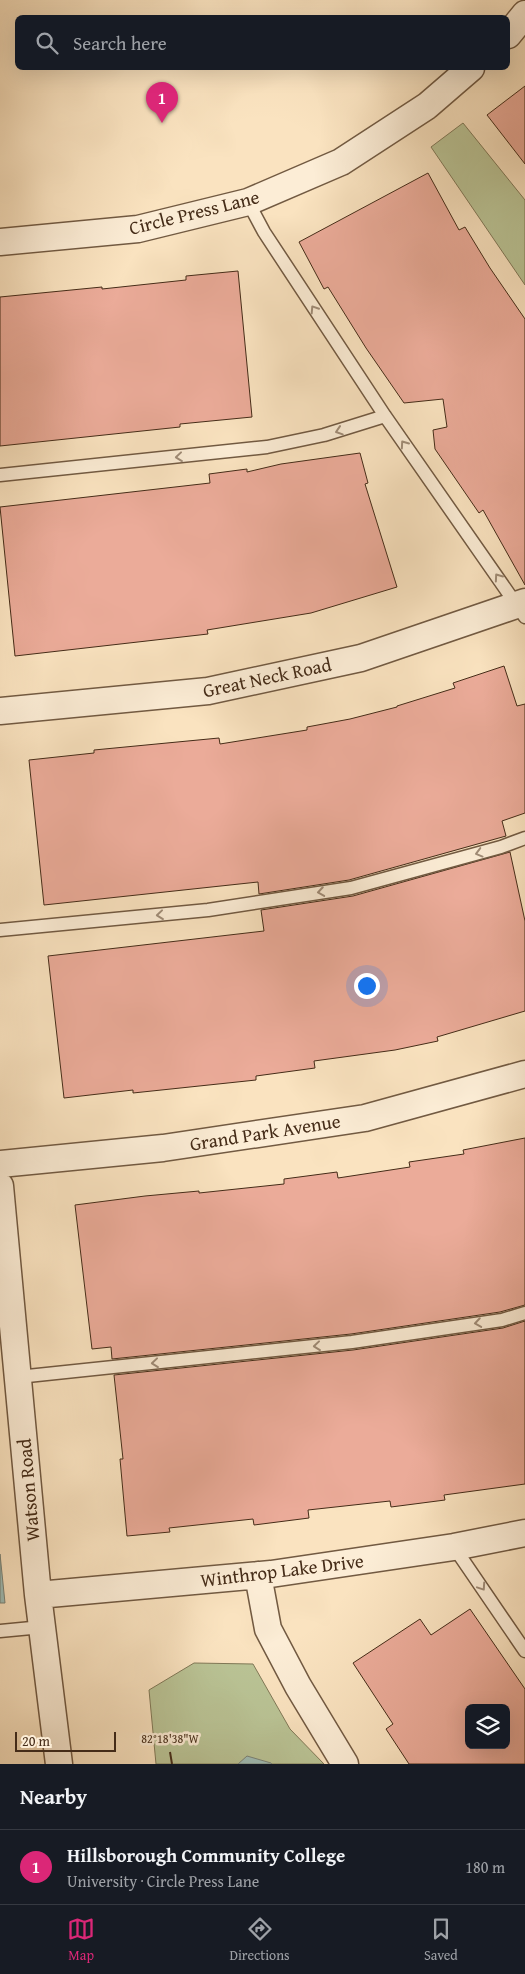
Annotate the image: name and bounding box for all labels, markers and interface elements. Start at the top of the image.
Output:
search box [15,15,510,70]
icon: search [33,29,61,57]
text: Search here [73,29,167,57]
pin: 1 [146,82,178,123]
street label: Circle Press Lane [126,182,262,242]
one-way arrow [311,305,320,314]
one-way arrow [335,425,343,435]
one-way arrow [401,440,410,449]
one-way arrow [174,451,182,462]
one-way arrow [494,573,504,582]
street label: Great Neck Road [200,650,335,704]
one-way arrow [475,848,483,858]
one-way arrow [317,887,326,897]
one-way arrow [156,909,164,920]
your location [354,973,380,999]
street label: Grand Park Avenue [188,1106,342,1158]
one-way arrow [473,1318,482,1328]
one-way arrow [312,1340,320,1351]
one-way arrow [151,1357,159,1368]
street label: Watson Road [9,1437,46,1543]
street label: Winthrop Lake Drive [199,1546,365,1594]
one-way arrow [476,1581,485,1591]
map controls [465,1704,510,1749]
button: layers [465,1704,510,1749]
scale bar [15,1729,116,1752]
text: 82°18'38"W [141,1730,200,1747]
text: 20 m [22,1731,50,1751]
text: Nearby [20,1781,87,1812]
text: Hillsborough Community College [67,1841,345,1869]
text: 1 [32,1855,40,1879]
text: 180 m [465,1855,505,1879]
text: University · Circle Press Lane [67,1869,259,1893]
tab: Map [67,1915,95,1965]
tab: Directions [229,1915,290,1965]
tab: Saved [424,1915,458,1965]

